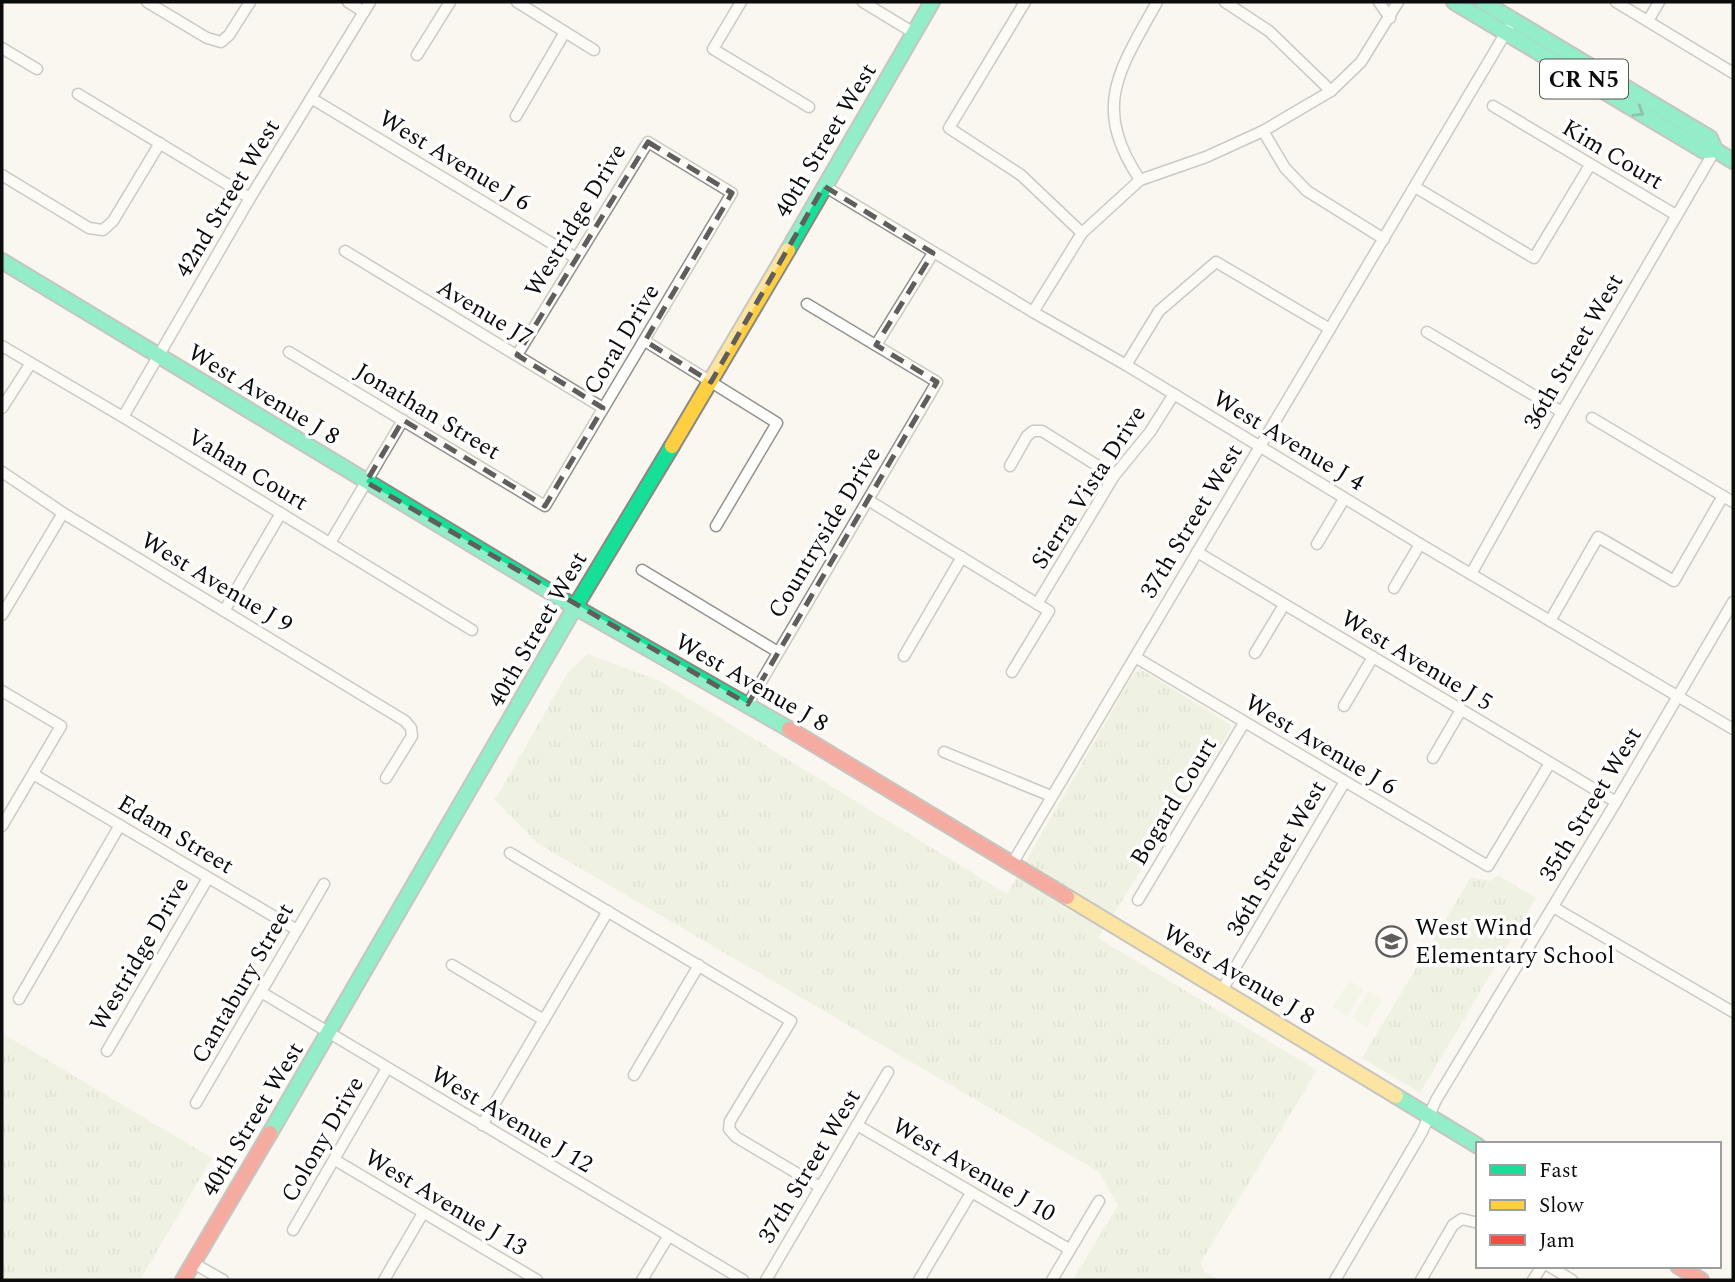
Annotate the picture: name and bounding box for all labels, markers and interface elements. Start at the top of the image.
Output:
street label: 40th Street West [765,56,886,225]
road number: CR N5 [1540,60,1628,99]
street label: West Avenue J 6 [372,101,537,221]
one-way arrow [1631,104,1644,117]
street label: Kim Court [1555,110,1670,199]
street label: 42nd Street West [166,112,290,285]
street label: Westridge Drive [516,137,636,304]
street label: 36th Street West [1515,267,1633,436]
street label: Avenue J7 [430,270,539,356]
street label: Coral Drive [575,277,669,402]
street label: West Avenue J 8 [181,335,346,455]
street label: Jonathan Street [348,354,507,470]
street label: West Avenue J 4 [1206,381,1371,501]
street label: Sierra Vista Drive [1022,398,1155,577]
street label: Vahan Court [180,420,315,520]
street label: 37th Street West [1131,437,1252,606]
street label: Countryside Drive [759,440,891,625]
street label: West Avenue J 9 [134,523,299,643]
street label: 40th Street West [479,545,597,714]
street label: West Avenue J 5 [1334,601,1499,721]
street label: West Avenue J 8 [668,624,835,741]
street label: West Avenue J 6 [1238,685,1403,805]
street label: 35th Street West [1530,720,1651,889]
street label: Bogard Court [1121,730,1226,873]
street label: 36th Street West [1218,774,1336,943]
street label: Edam Street [110,786,241,884]
street label: Westridge Drive [81,870,199,1039]
street label: Cantabury Street [182,896,303,1071]
place label: West Wind Elementary School [1415,910,1615,974]
street label: West Avenue J 8 [1156,915,1321,1035]
school or university icon: West Wind Elementary School [1375,924,1409,958]
street label: 40th Street West [192,1035,313,1204]
street label: West Avenue J 12 [423,1057,600,1183]
street label: Colony Drive [272,1070,374,1209]
street label: 37th Street West [749,1082,870,1251]
street label: West Avenue J 10 [885,1108,1062,1231]
street label: West Avenue J 13 [357,1140,534,1266]
legend [1476,1142,1721,1268]
text: Fast [1539,1155,1578,1187]
text: Slow [1539,1190,1585,1222]
text: Jam [1539,1225,1575,1257]

